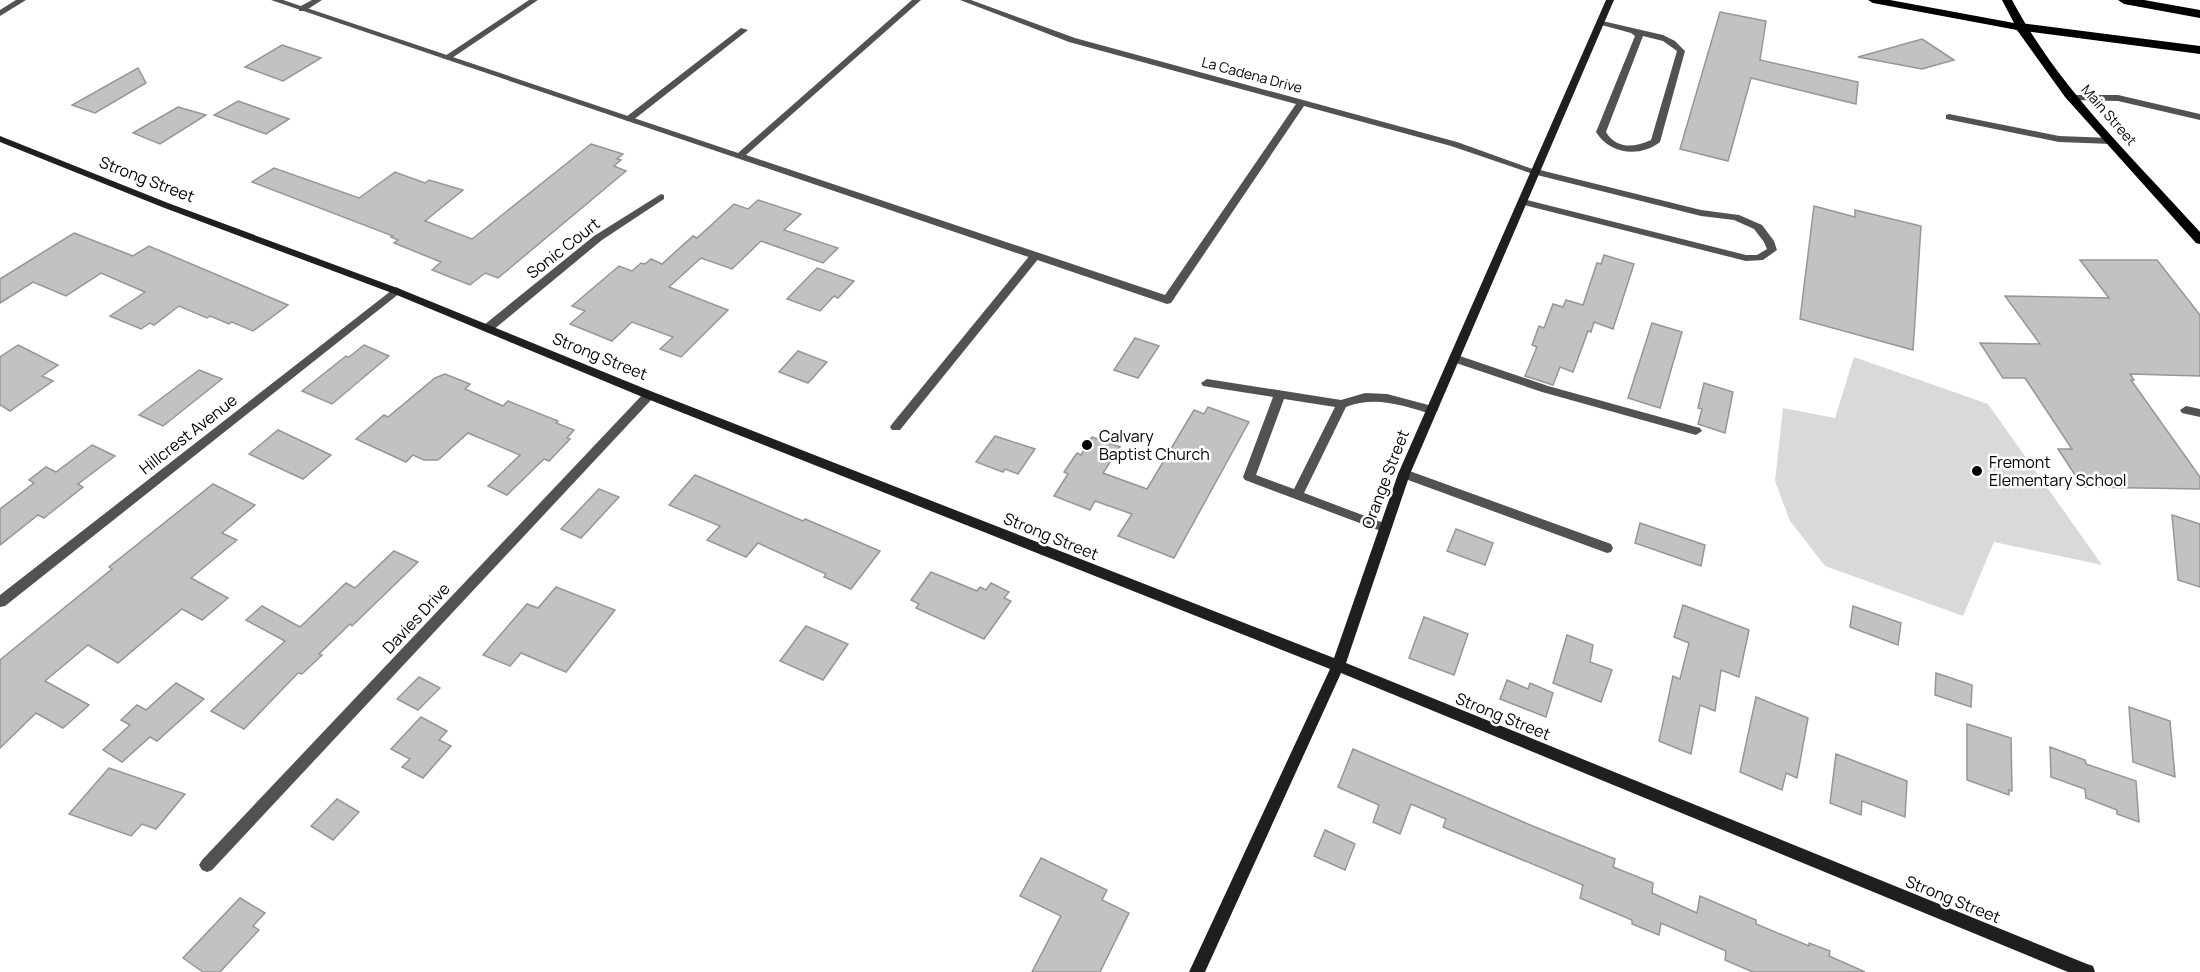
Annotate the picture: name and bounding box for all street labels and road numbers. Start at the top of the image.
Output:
street label: La Cadena Drive [1200,52,1305,97]
street label: Main Street [2078,80,2141,150]
street label: Strong Street [96,151,198,207]
street label: Sonic Court [522,212,604,284]
street label: Strong Street [549,327,651,385]
street label: Hillcrest Avenue [134,389,242,479]
street label: Orange Street [1356,426,1414,532]
street label: Strong Street [1000,507,1102,565]
street label: Davies Drive [377,578,455,658]
street label: Strong Street [1452,687,1554,745]
street label: Strong Street [1902,870,2004,928]

